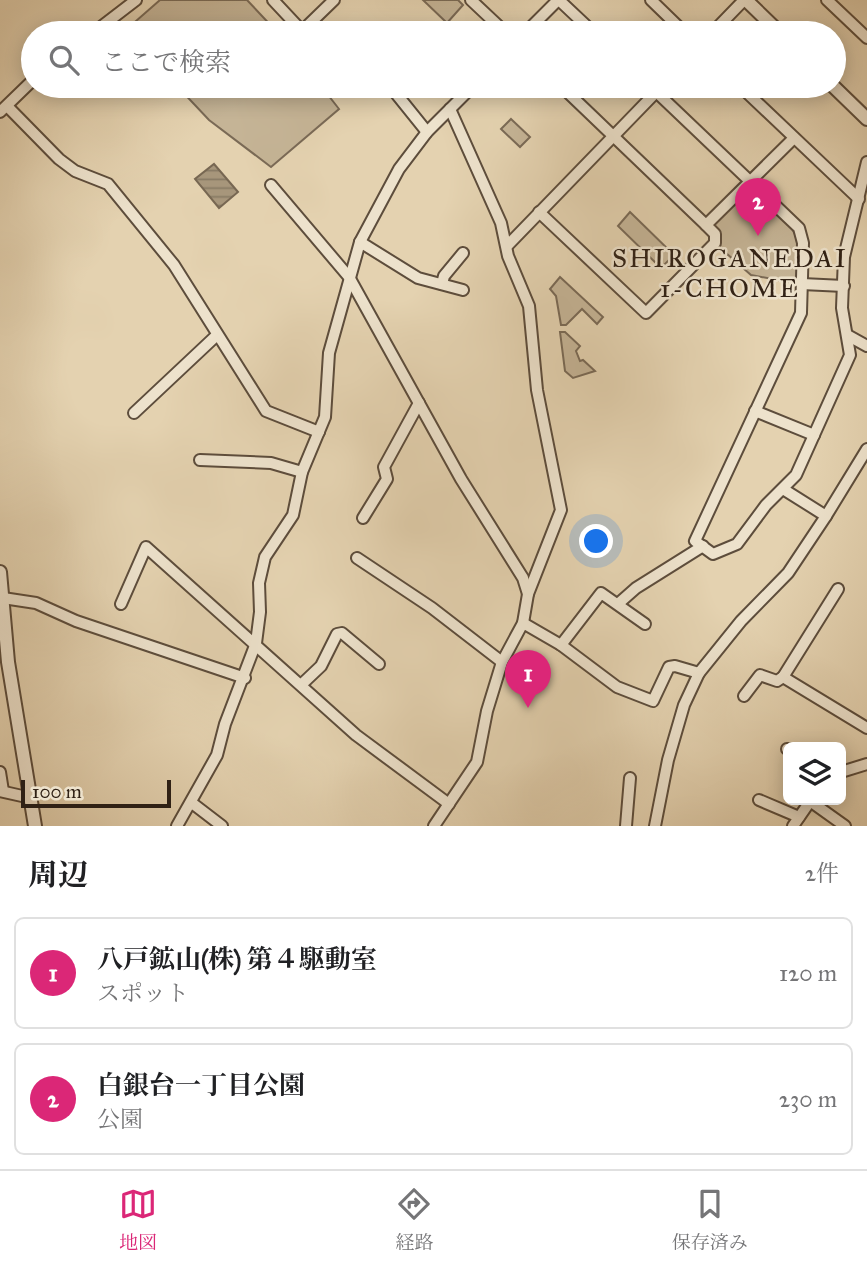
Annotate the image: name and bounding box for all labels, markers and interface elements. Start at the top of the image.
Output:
search box [21,21,846,98]
icon: search [45,41,83,79]
text: ここで検索 [101,46,231,78]
pin: 2 [735,178,781,236]
district label: SHIROGANEDAI 1-CHOME [612,242,848,304]
your location [579,524,613,558]
pin: 1 [505,650,551,708]
map controls [783,742,846,805]
button: layers [783,742,846,805]
scale bar [21,777,172,809]
text: 100 m [32,780,82,803]
text: 周辺 [28,857,88,893]
text: 2件 [805,859,839,887]
text: 八戸鉱山(株) 第４駆動室 [97,943,377,975]
text: 1 [48,959,58,987]
text: 120 m [779,959,837,987]
text: スポット [97,979,189,1007]
text: 白銀台一丁目公園 [97,1069,305,1101]
text: 2 [47,1085,59,1113]
text: 230 m [779,1085,837,1113]
text: 公園 [97,1105,143,1133]
tab: 地図 [119,1185,157,1254]
tab: 経路 [395,1185,434,1254]
tab: 保存済み [672,1185,748,1254]

